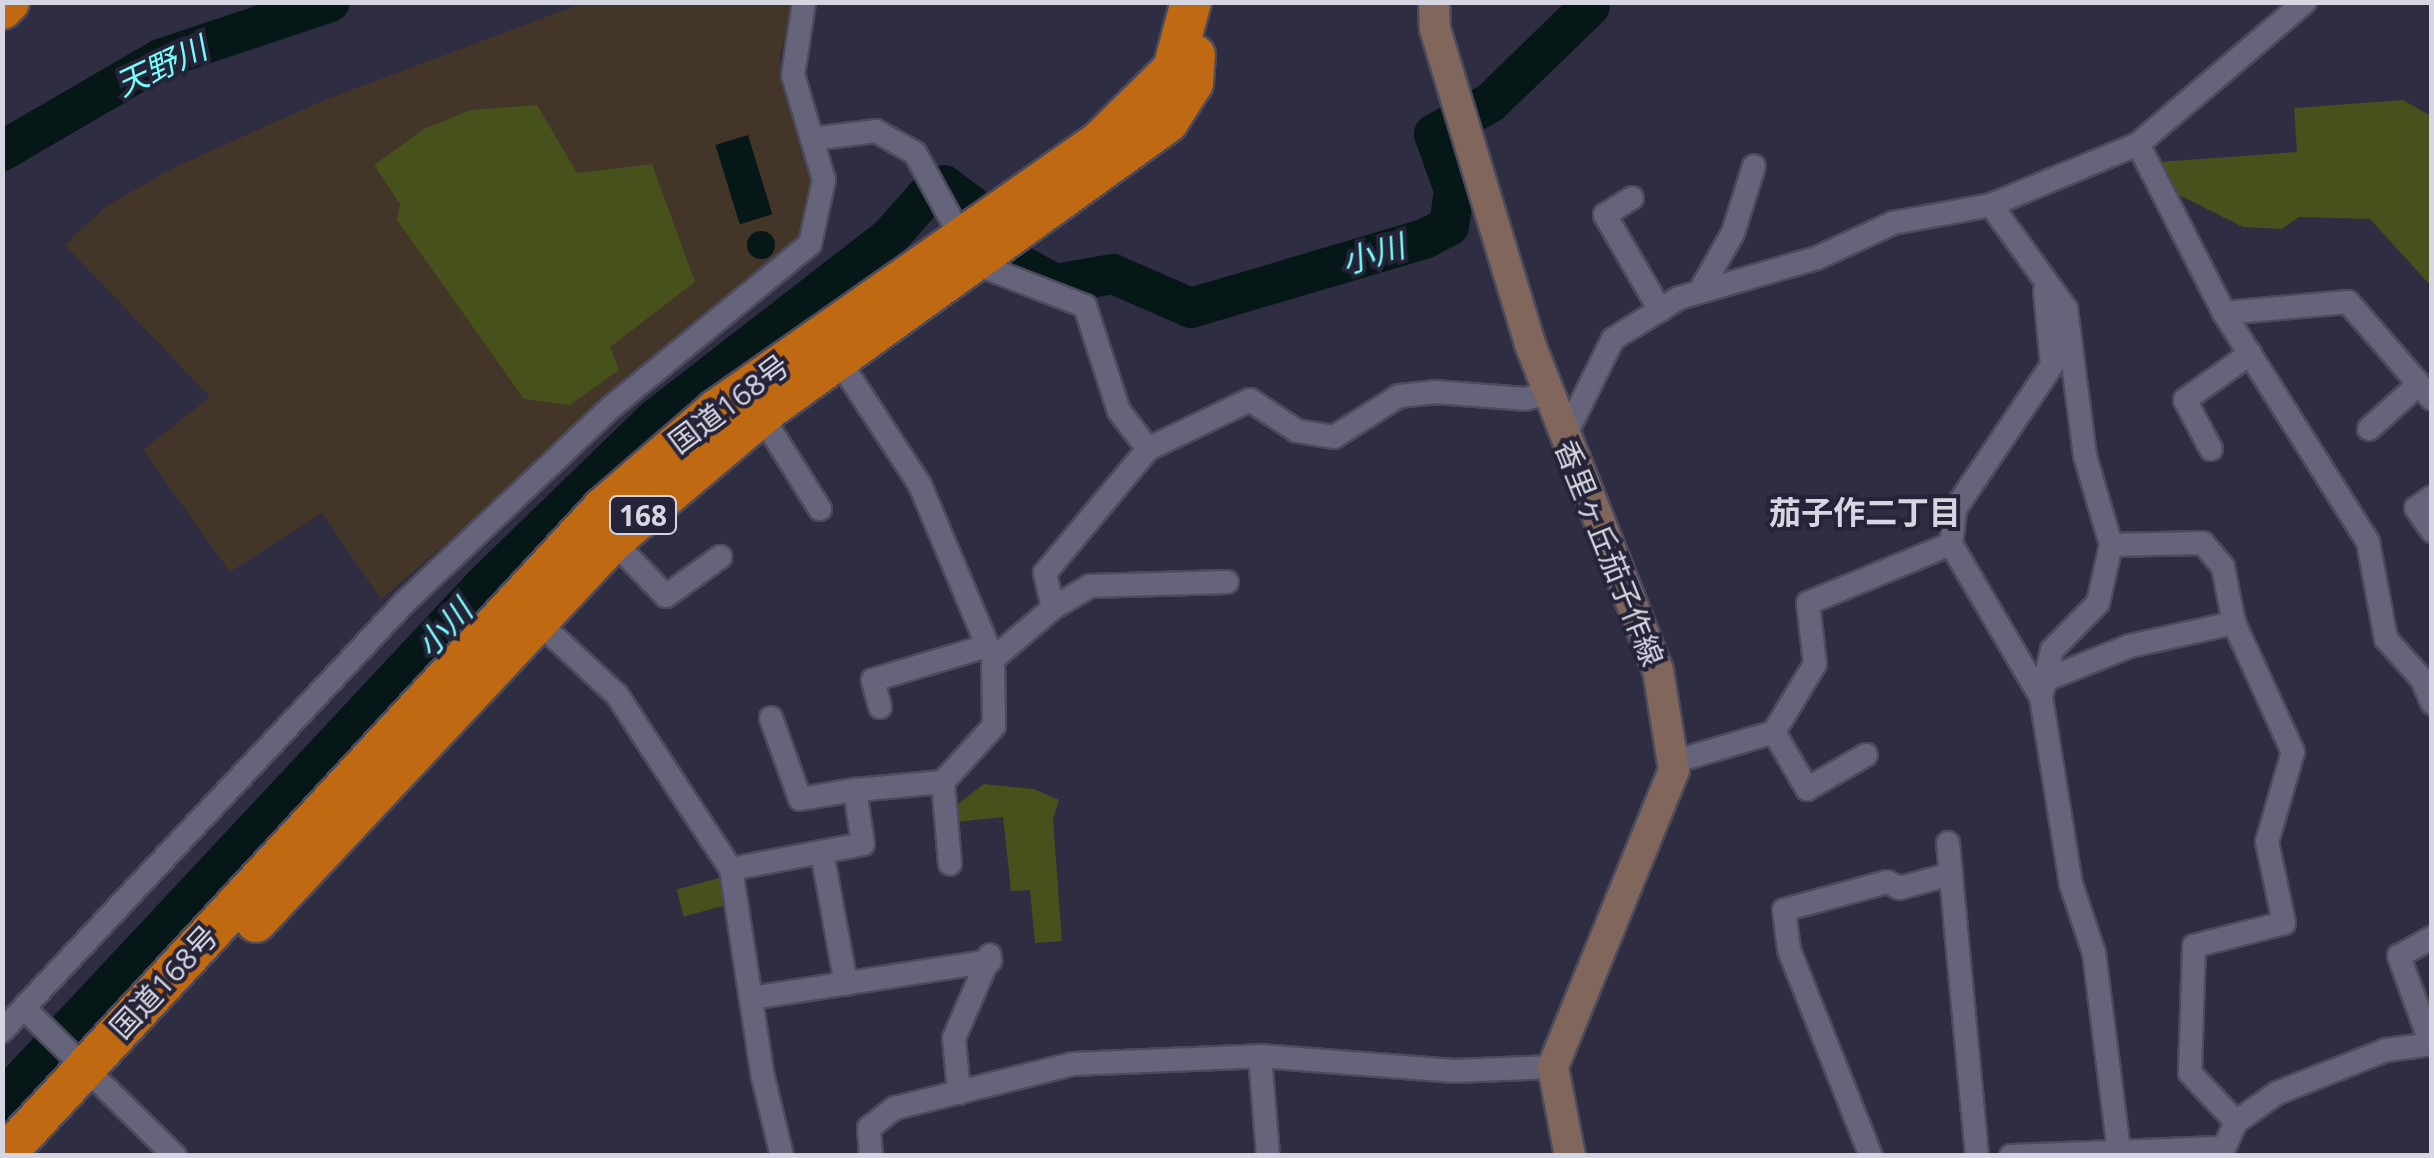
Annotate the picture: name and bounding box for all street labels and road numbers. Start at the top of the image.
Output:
street label: 国道168号 [662,347,796,461]
street label: 香里ヶ丘茄子作線 [1547,435,1671,671]
road number: 168 [608,492,678,538]
street label: 国道168号 [103,918,225,1046]

